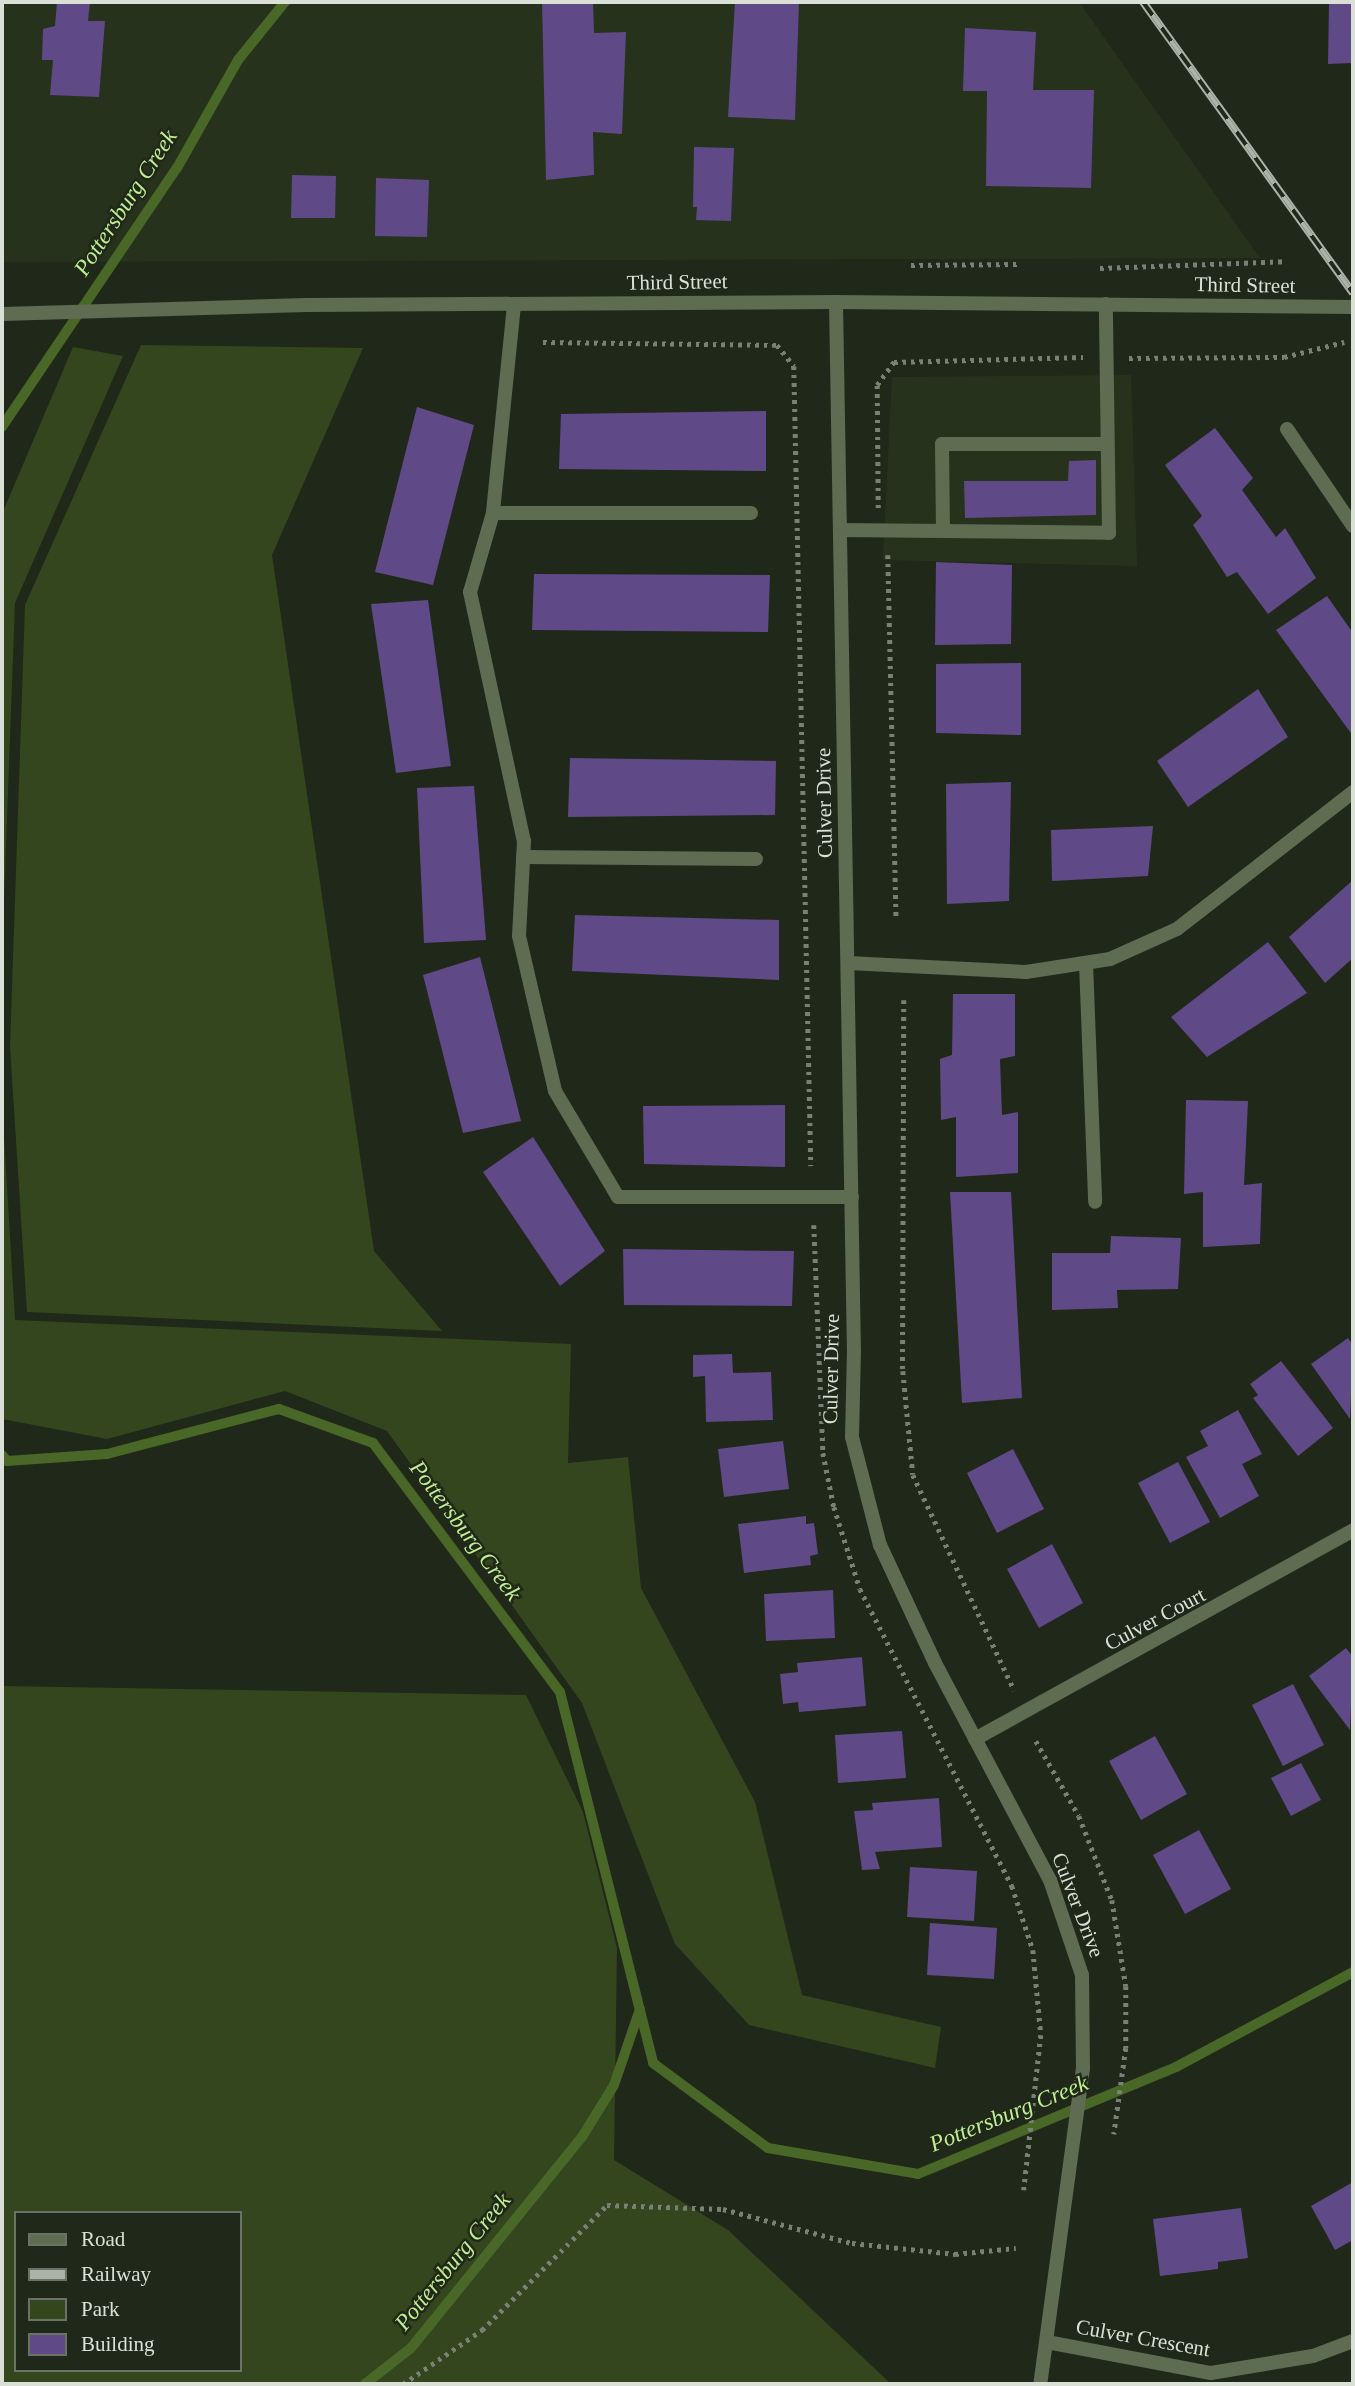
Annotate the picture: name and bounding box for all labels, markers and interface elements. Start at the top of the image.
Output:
water label: Pottersburg Creek [68,125,184,281]
street label: Third Street [626,269,728,295]
street label: Third Street [1194,272,1296,298]
street label: Culver Drive [810,748,838,858]
street label: Culver Drive [817,1314,845,1424]
water label: Pottersburg Creek [403,1455,527,1607]
street label: Culver Court [1100,1582,1210,1656]
street label: Culver Drive [1046,1849,1110,1961]
water label: Pottersburg Creek [926,2070,1092,2158]
water label: Pottersburg Creek [389,2188,517,2336]
legend [14,2211,242,2372]
text: Road [81,2227,125,2251]
text: Railway [81,2262,151,2286]
text: Park [81,2297,120,2321]
street label: Culver Crescent [1074,2314,1212,2362]
text: Building [81,2332,155,2356]

